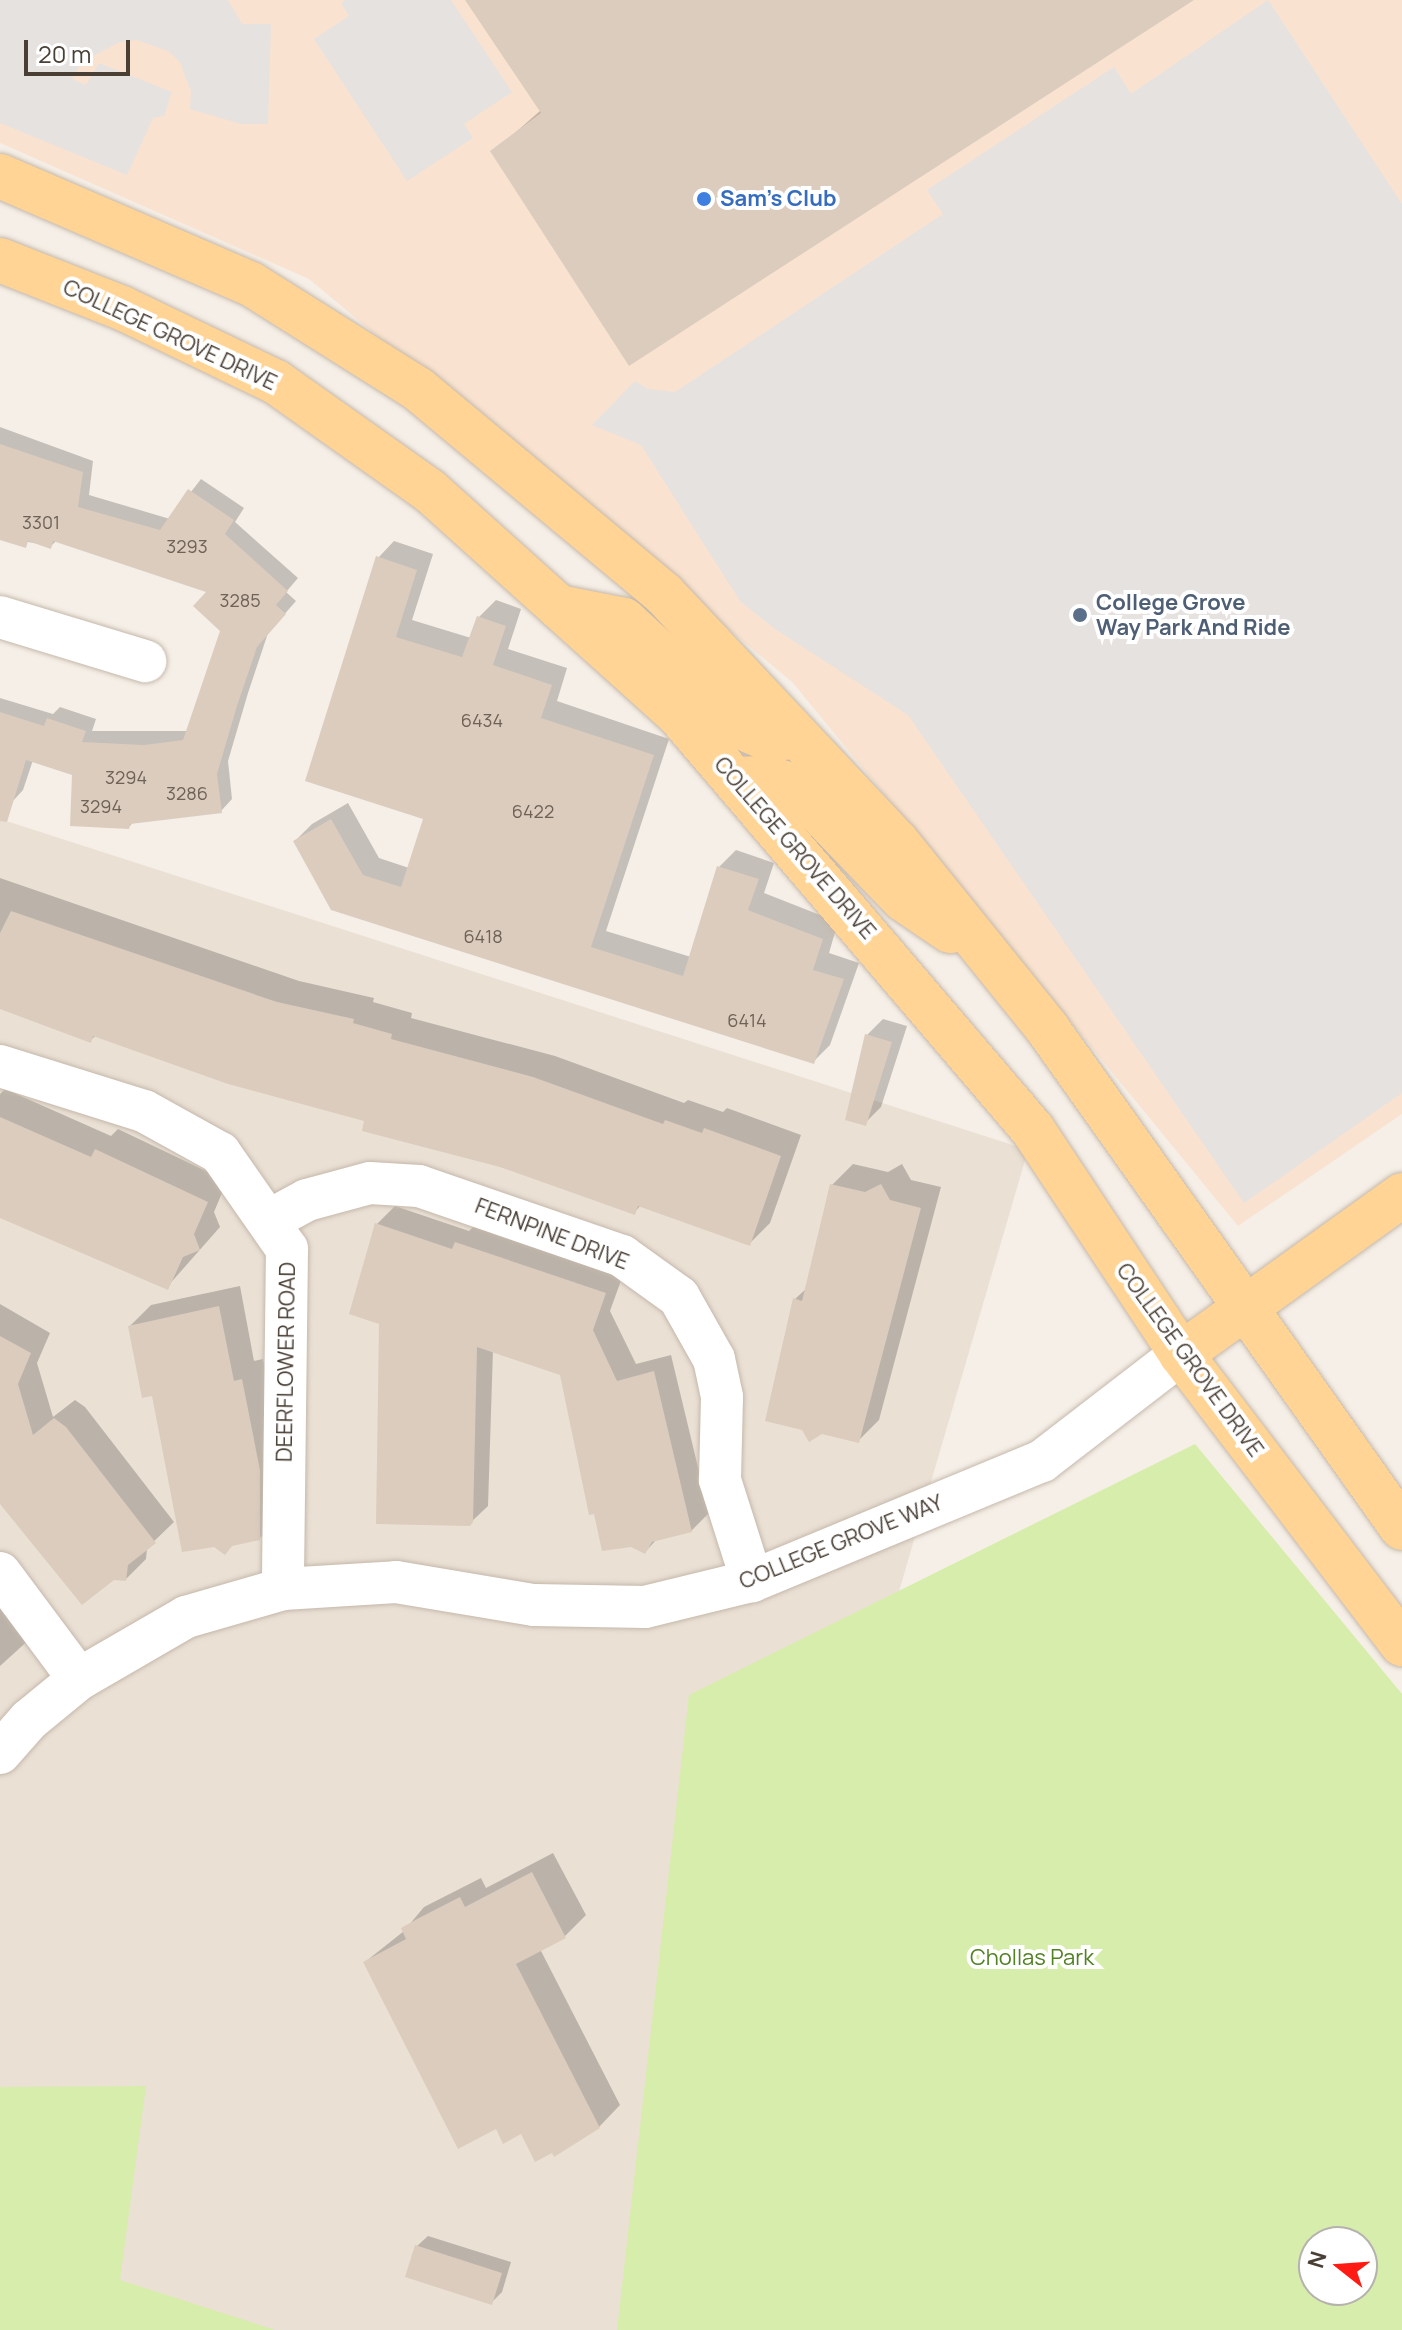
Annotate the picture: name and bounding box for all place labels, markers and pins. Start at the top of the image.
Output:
place label: Sam's Club [720,186,836,212]
marker: Sam's Club [695,190,713,208]
place label: College Grove Way Park And Ride [1096,589,1290,640]
marker: College Grove Way Park And Ride [1071,606,1089,624]

